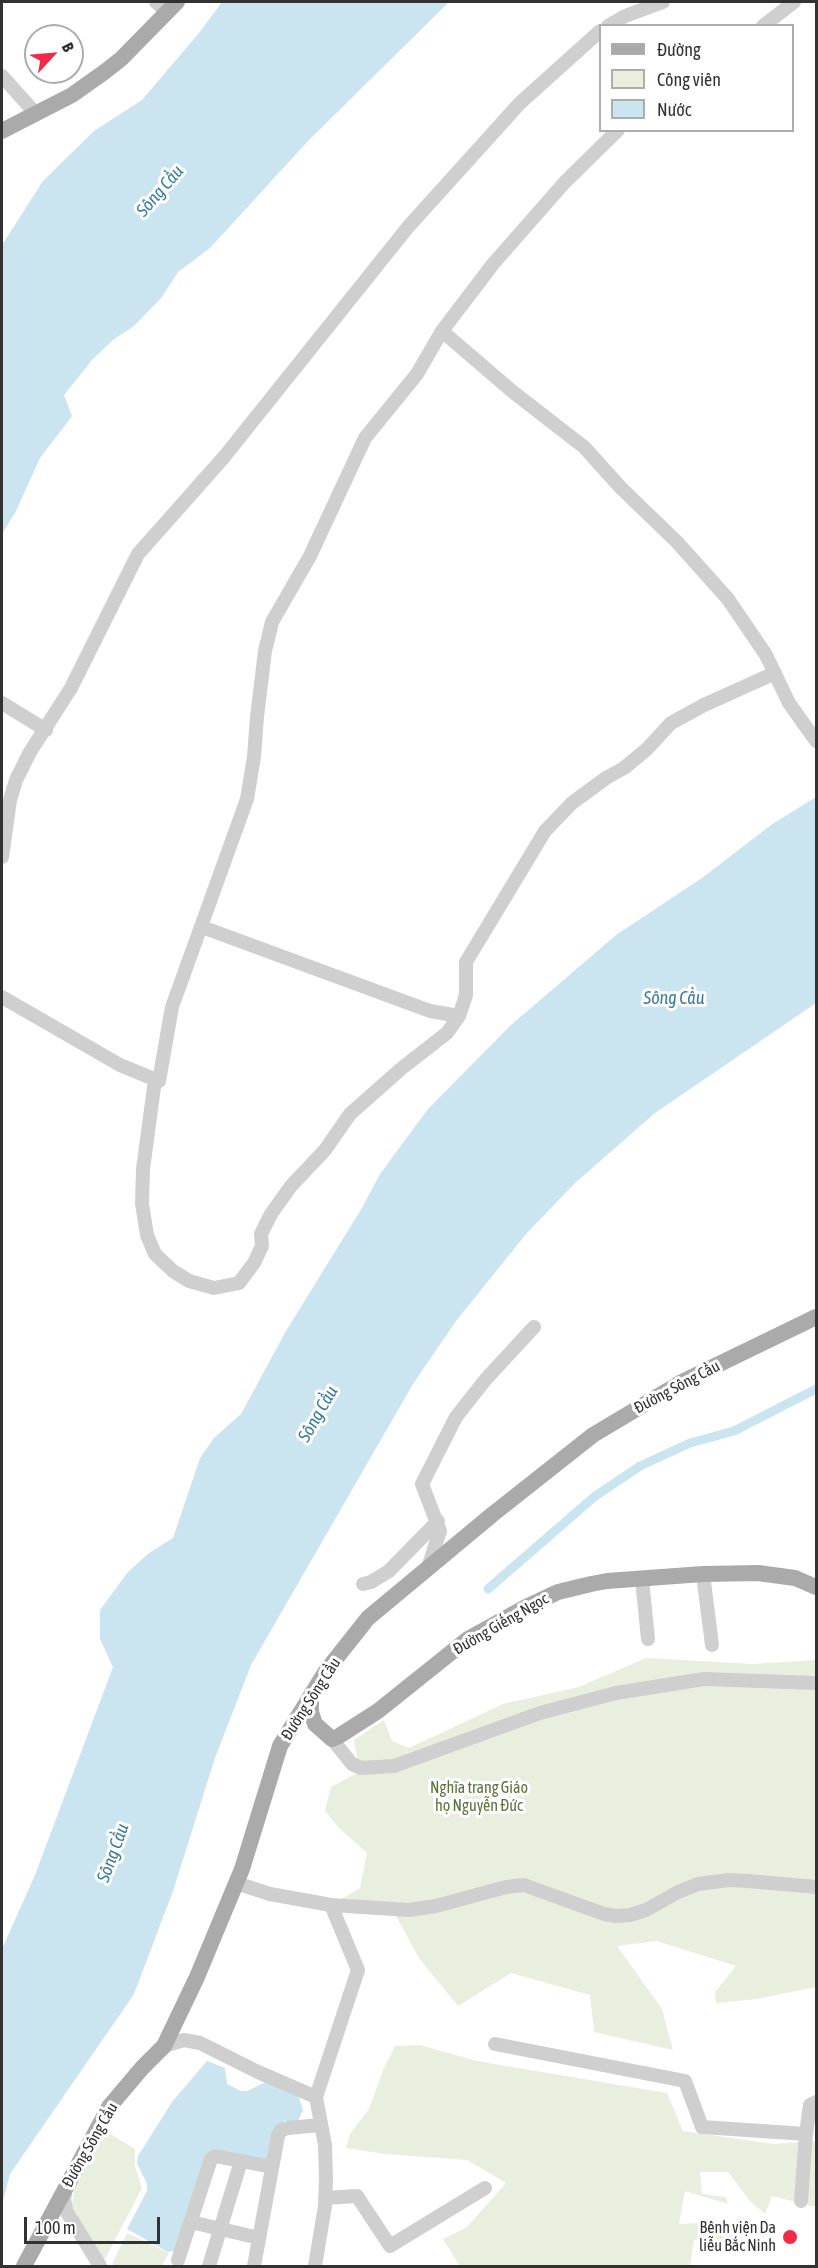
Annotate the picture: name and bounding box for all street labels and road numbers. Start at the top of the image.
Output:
street label: Đường Sông Cầu [631,1356,723,1418]
street label: Đường Giếng Ngọc [450,1589,552,1659]
street label: Đường Sông Cầu [277,1654,345,1744]
street label: Đường Sông Cầu [58,2099,122,2191]

